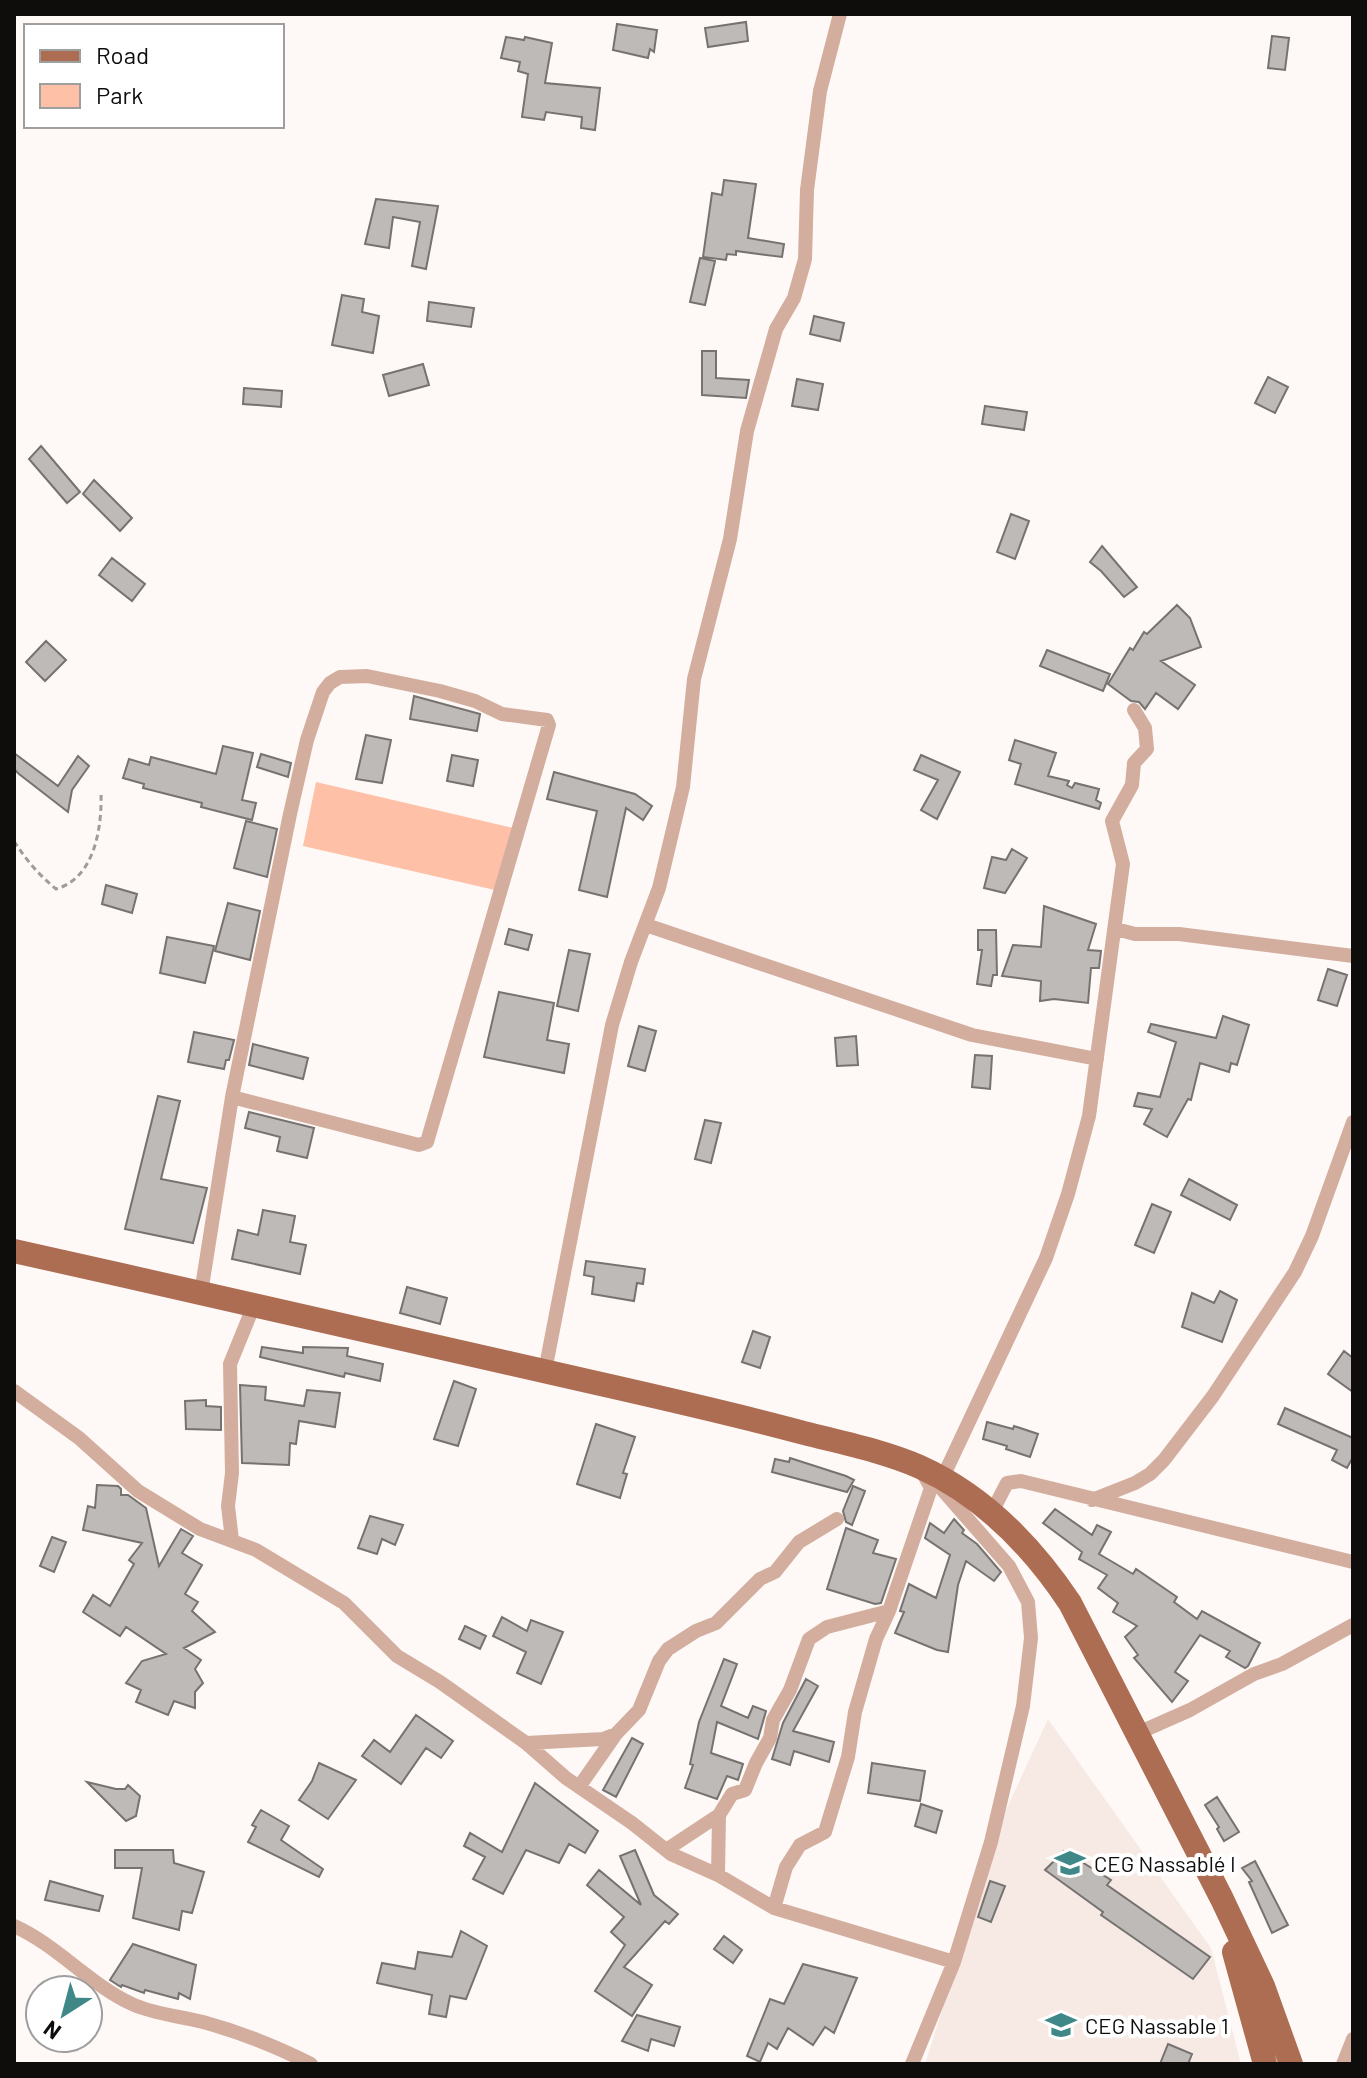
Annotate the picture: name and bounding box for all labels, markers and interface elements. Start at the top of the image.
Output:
legend [24,24,284,128]
text: Road [96,40,149,69]
text: Park [96,80,143,109]
school or university icon: CEG Nassablé I [1053,1846,1087,1880]
place label: CEG Nassablé I [1094,1850,1236,1876]
north arrow [24,1974,104,2054]
school or university icon: CEG Nassable 1 [1044,2008,1078,2042]
place label: CEG Nassable 1 [1085,2012,1229,2038]
text: N [38,2016,65,2046]

